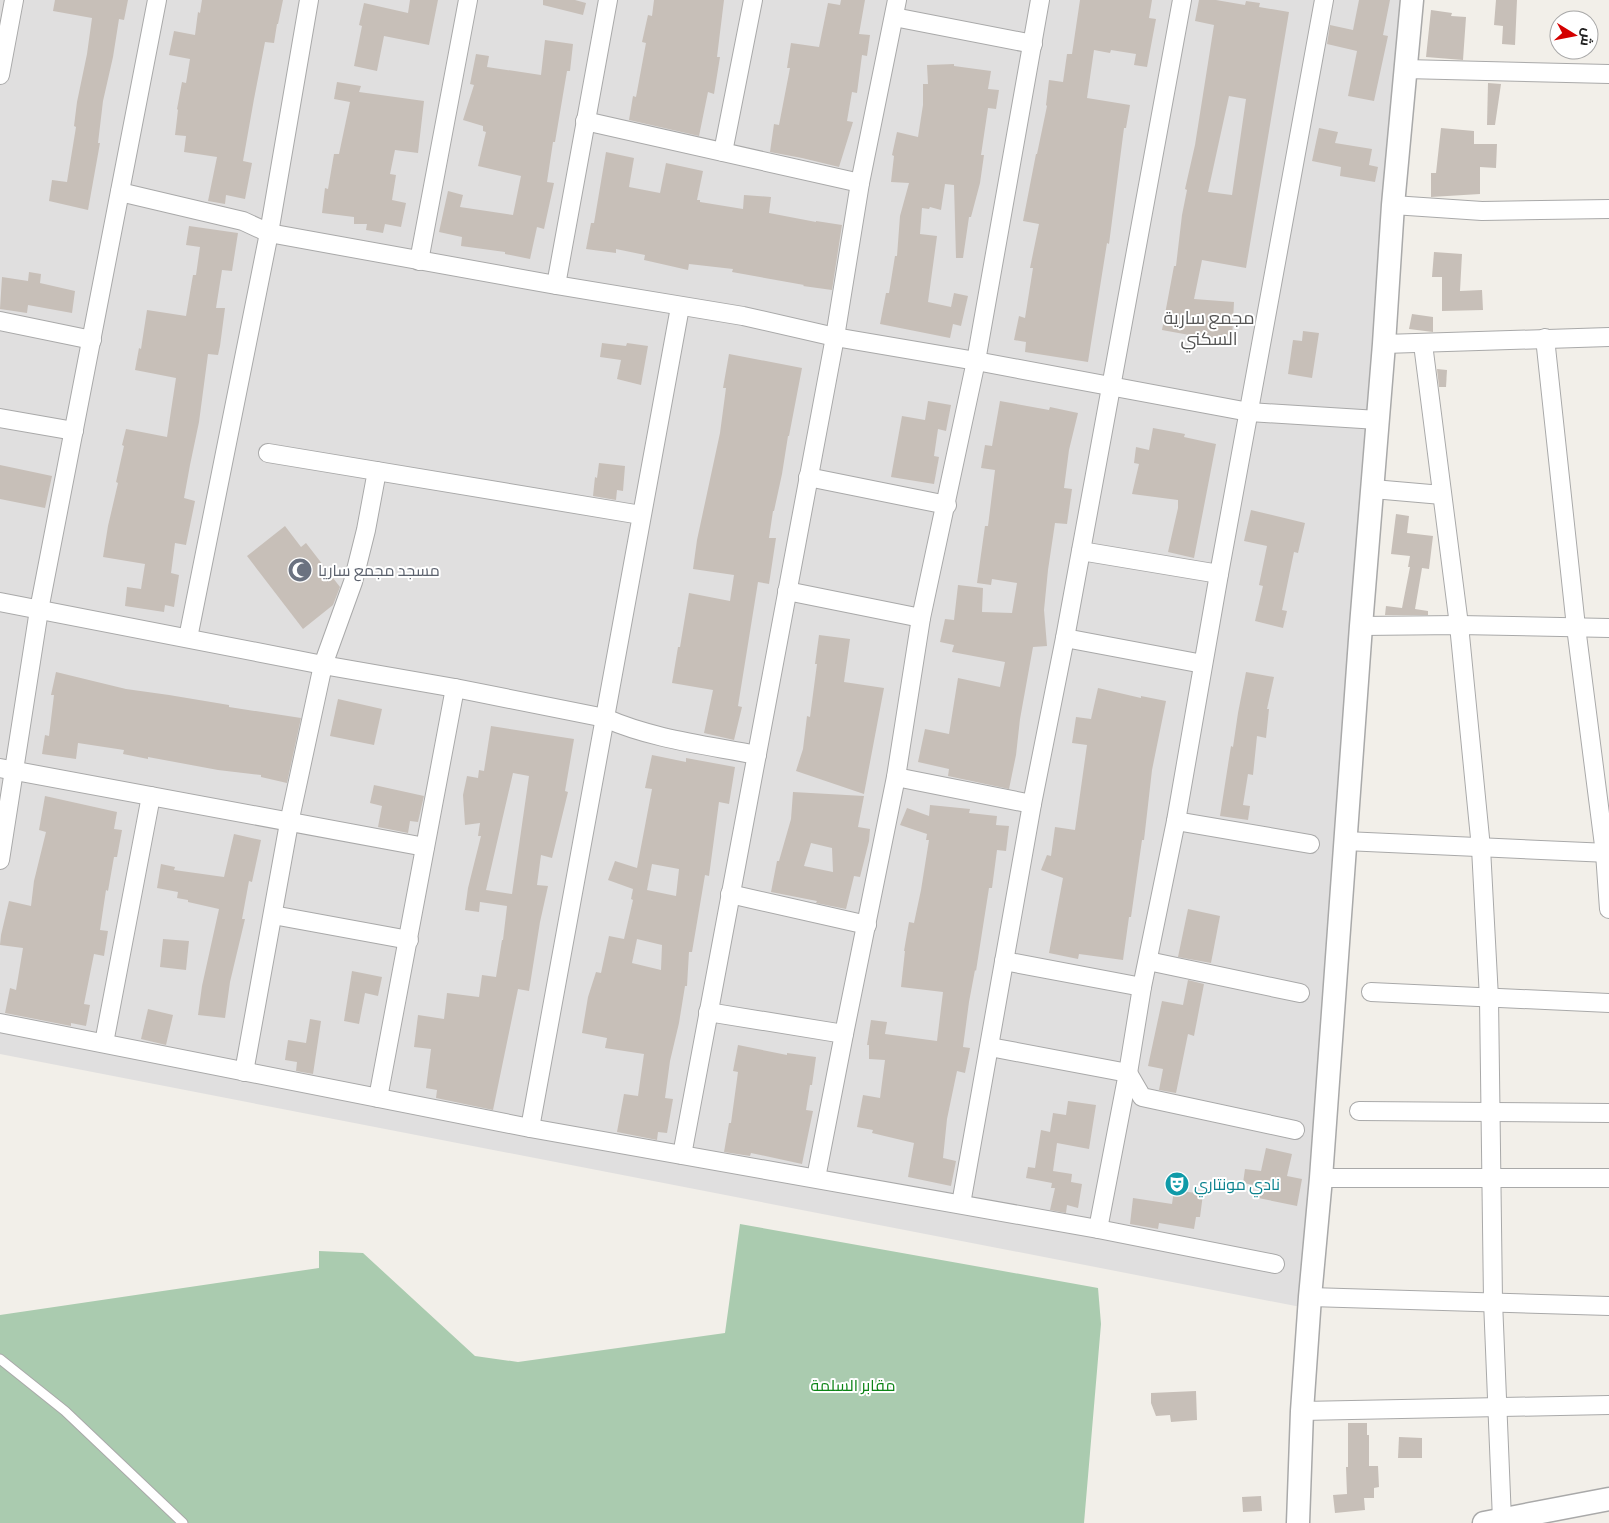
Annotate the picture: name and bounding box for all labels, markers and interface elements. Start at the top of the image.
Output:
north arrow [1549,10,1599,60]
text: ش [1574,26,1597,48]
district label: مجمع سارية السكني [1163,306,1255,353]
mosque icon: مسجد مجمع ساريا [287,557,313,583]
place label: مسجد مجمع ساريا [318,560,440,582]
theatre icon: نادي مونتاري [1164,1171,1190,1197]
place label: نادي مونتاري [1194,1174,1280,1198]
park label: مقابر السلمة [811,1375,895,1397]

